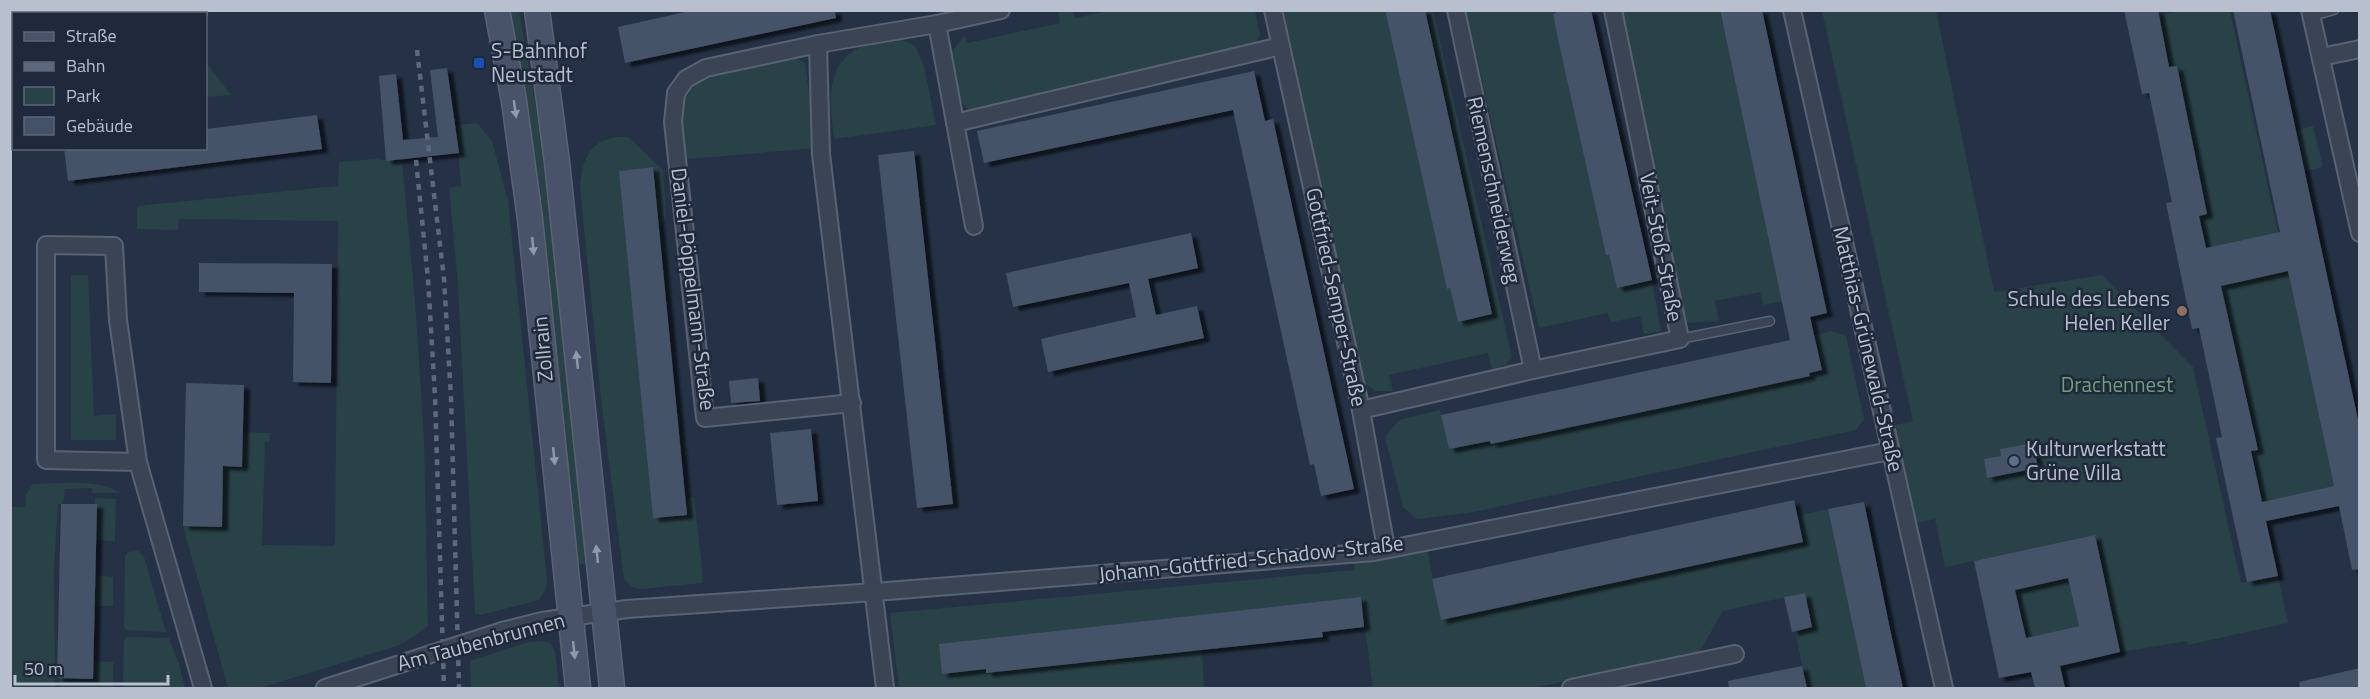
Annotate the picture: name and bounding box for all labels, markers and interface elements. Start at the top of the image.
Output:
legend [12,12,207,150]
text: Straße [66,22,117,49]
place label: S-Bahnhof Neustadt [491,34,587,90]
text: Bahn [66,52,105,79]
marker: S-Bahnhof Neustadt [472,56,486,70]
text: Park [66,82,101,109]
street label: Riemenschneiderweg [1460,93,1530,286]
one-way arrow [510,100,519,119]
text: Gebäude [66,112,133,139]
street label: Daniel-Pöppelmann-Straße [663,166,725,412]
street label: Veit-Stoß-Straße [1632,169,1692,324]
street label: Gottfried-Semper-Straße [1298,184,1376,409]
street label: Matthias-Grünewald-Straße [1825,223,1913,475]
one-way arrow [528,236,538,255]
place label: Schule des Lebens Helen Keller [2008,282,2170,338]
marker: Schule des Lebens Helen Keller [2175,304,2189,318]
street label: Zollrain [523,315,561,383]
one-way arrow [572,350,582,369]
park label: Drachennest [2061,368,2174,400]
place label: Kulturwerkstatt Grüne Villa [2026,432,2166,488]
one-way arrow [549,447,558,466]
marker: Kulturwerkstatt Grüne Villa [2007,454,2021,468]
street label: Johann-Gottfried-Schadow-Straße [1097,526,1405,590]
one-way arrow [593,544,602,563]
street label: Am Taubenbrunnen [393,603,568,679]
one-way arrow [570,641,579,660]
scale bar [15,648,168,686]
text: 50 m [24,655,63,682]

